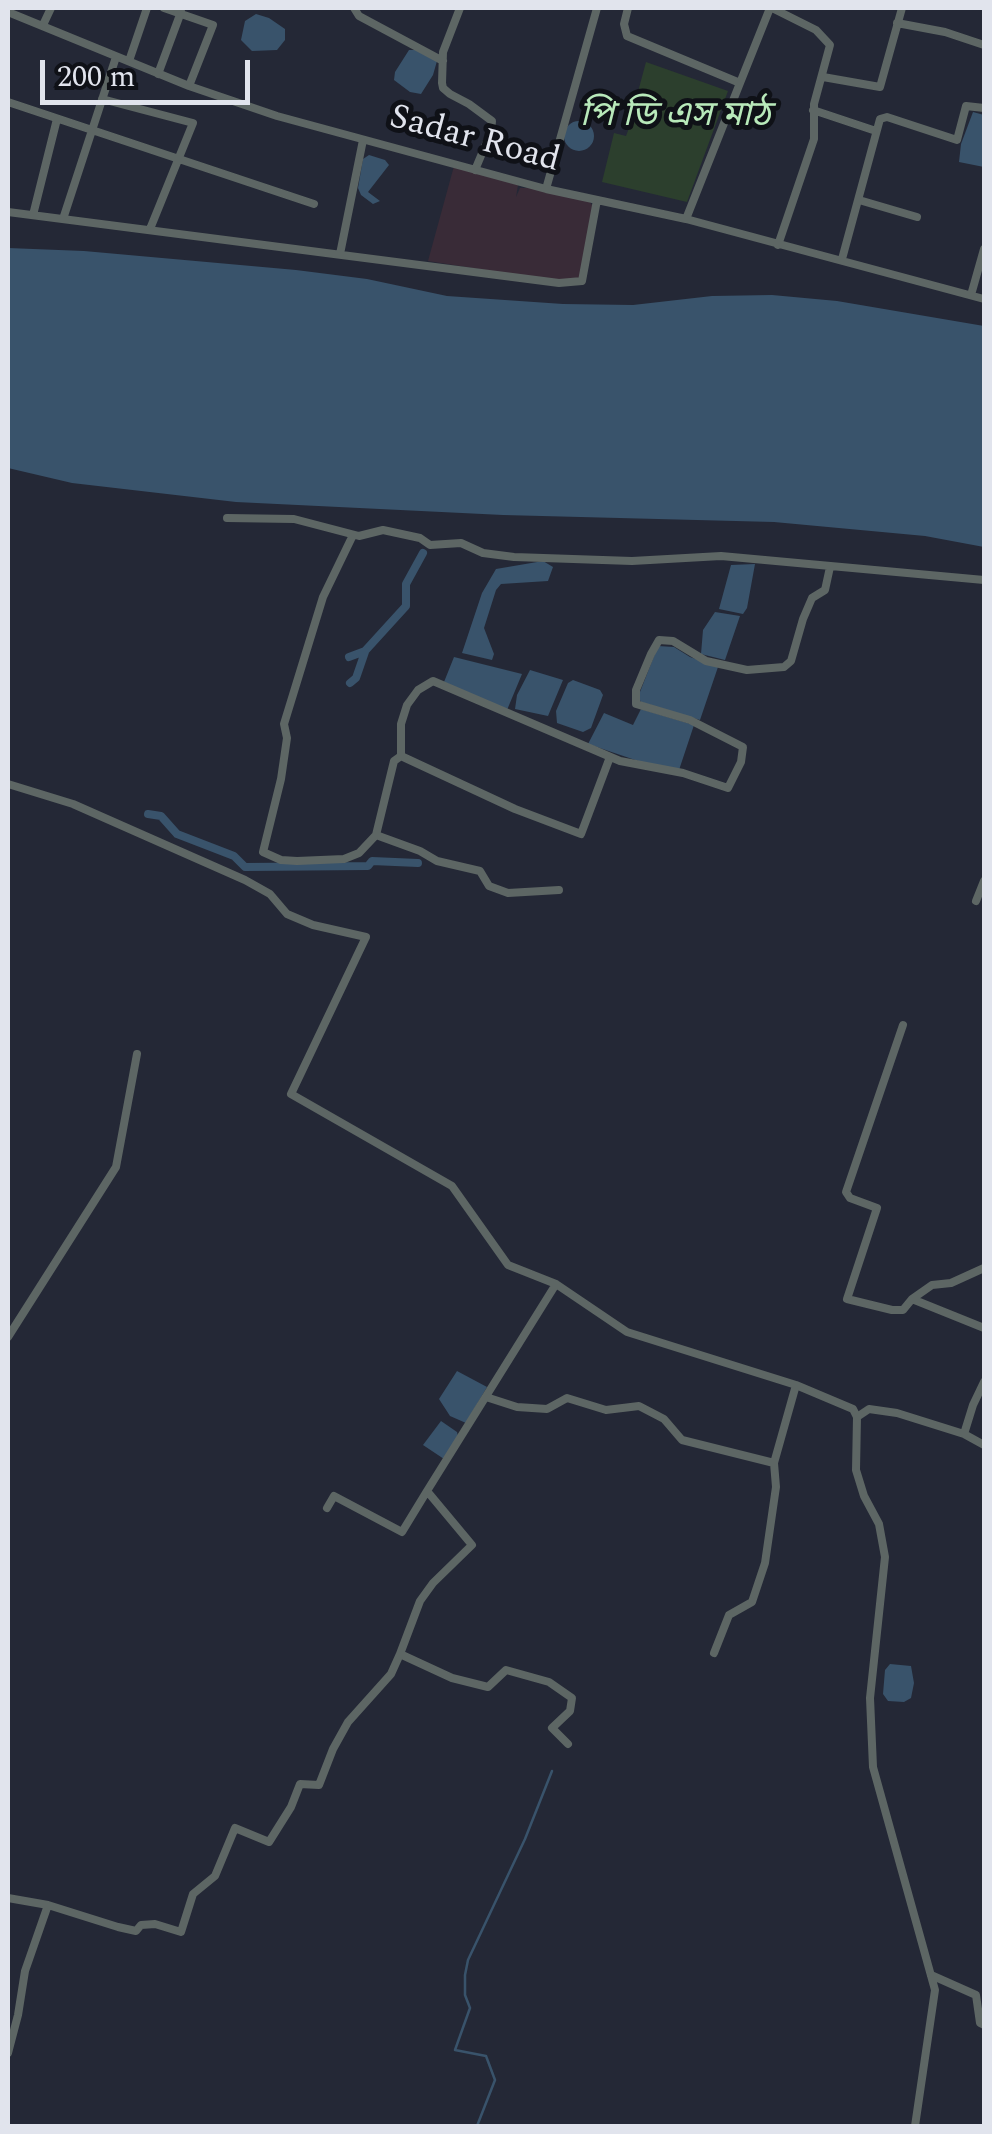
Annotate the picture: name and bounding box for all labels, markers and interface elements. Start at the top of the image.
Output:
scale bar [45,40,255,102]
text: 200 m [57,54,135,100]
park label: পি ডি এস মাঠ [580,97,770,139]
street label: Sadar Road [384,98,564,184]

